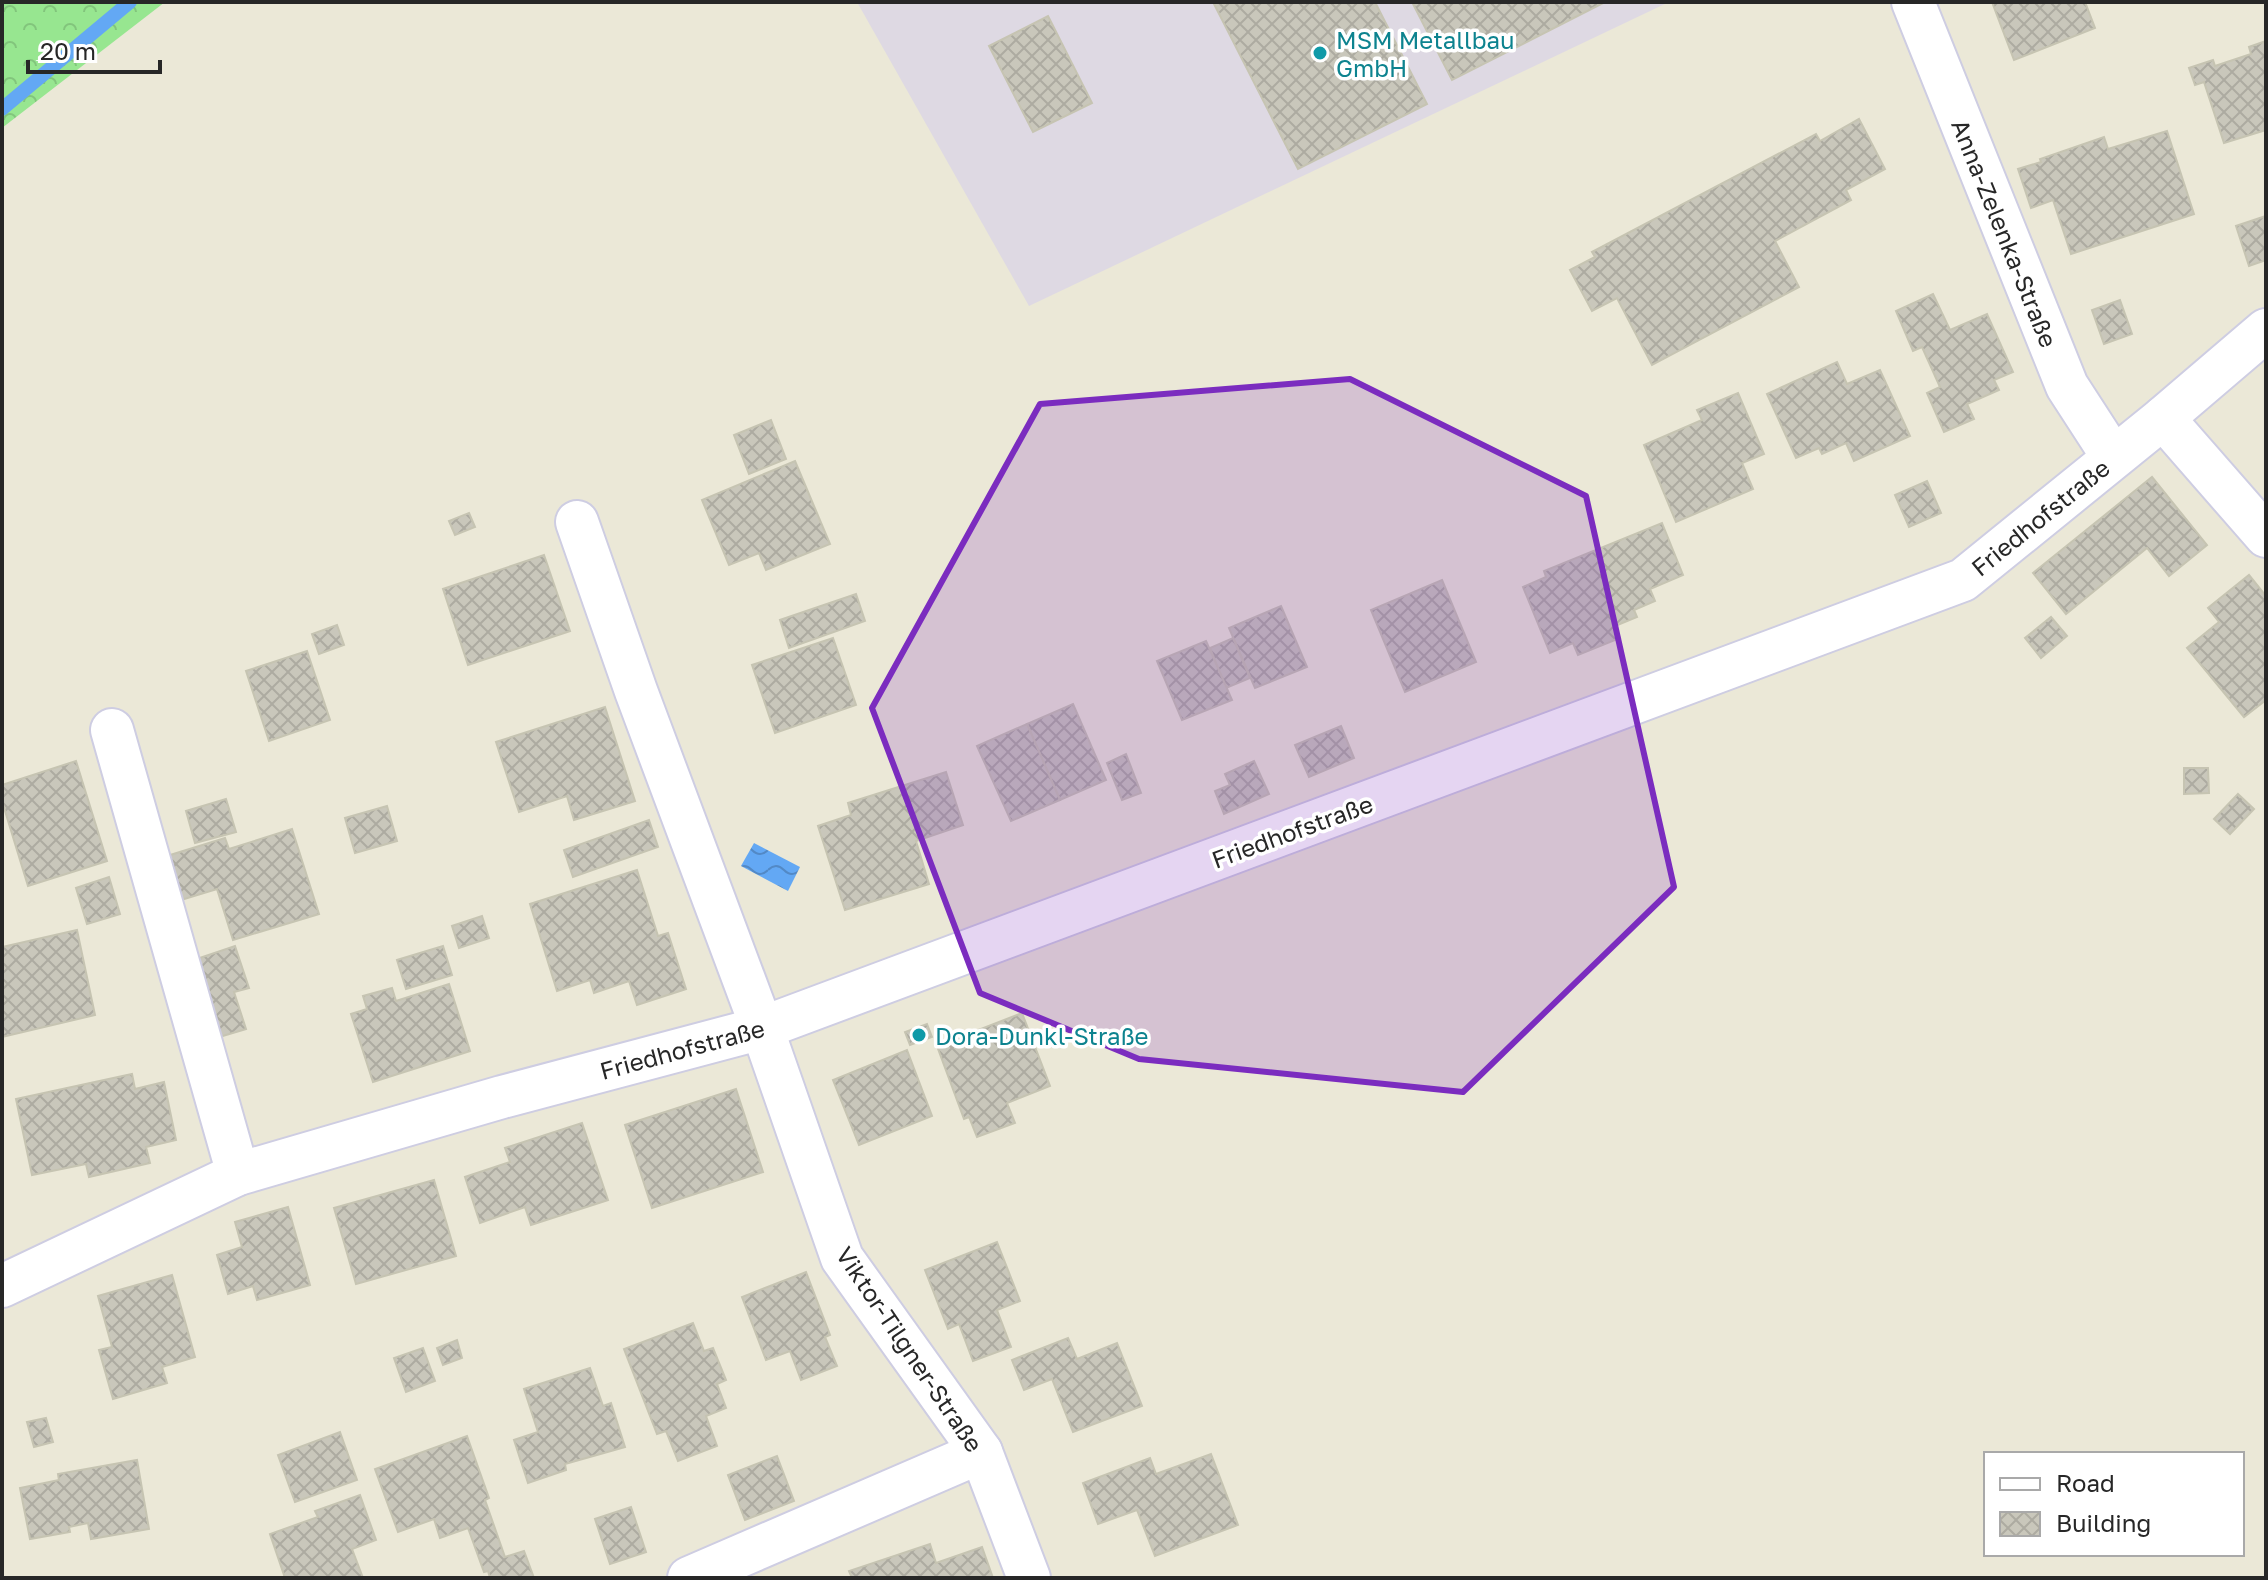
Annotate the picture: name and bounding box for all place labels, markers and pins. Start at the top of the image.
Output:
place label: MSM Metallbau GmbH [1336,25,1515,82]
marker: MSM Metallbau GmbH [1311,44,1329,62]
place label: Dora-Dunkl-Straße [935,1021,1148,1050]
marker: Dora-Dunkl-Straße [910,1026,928,1044]

